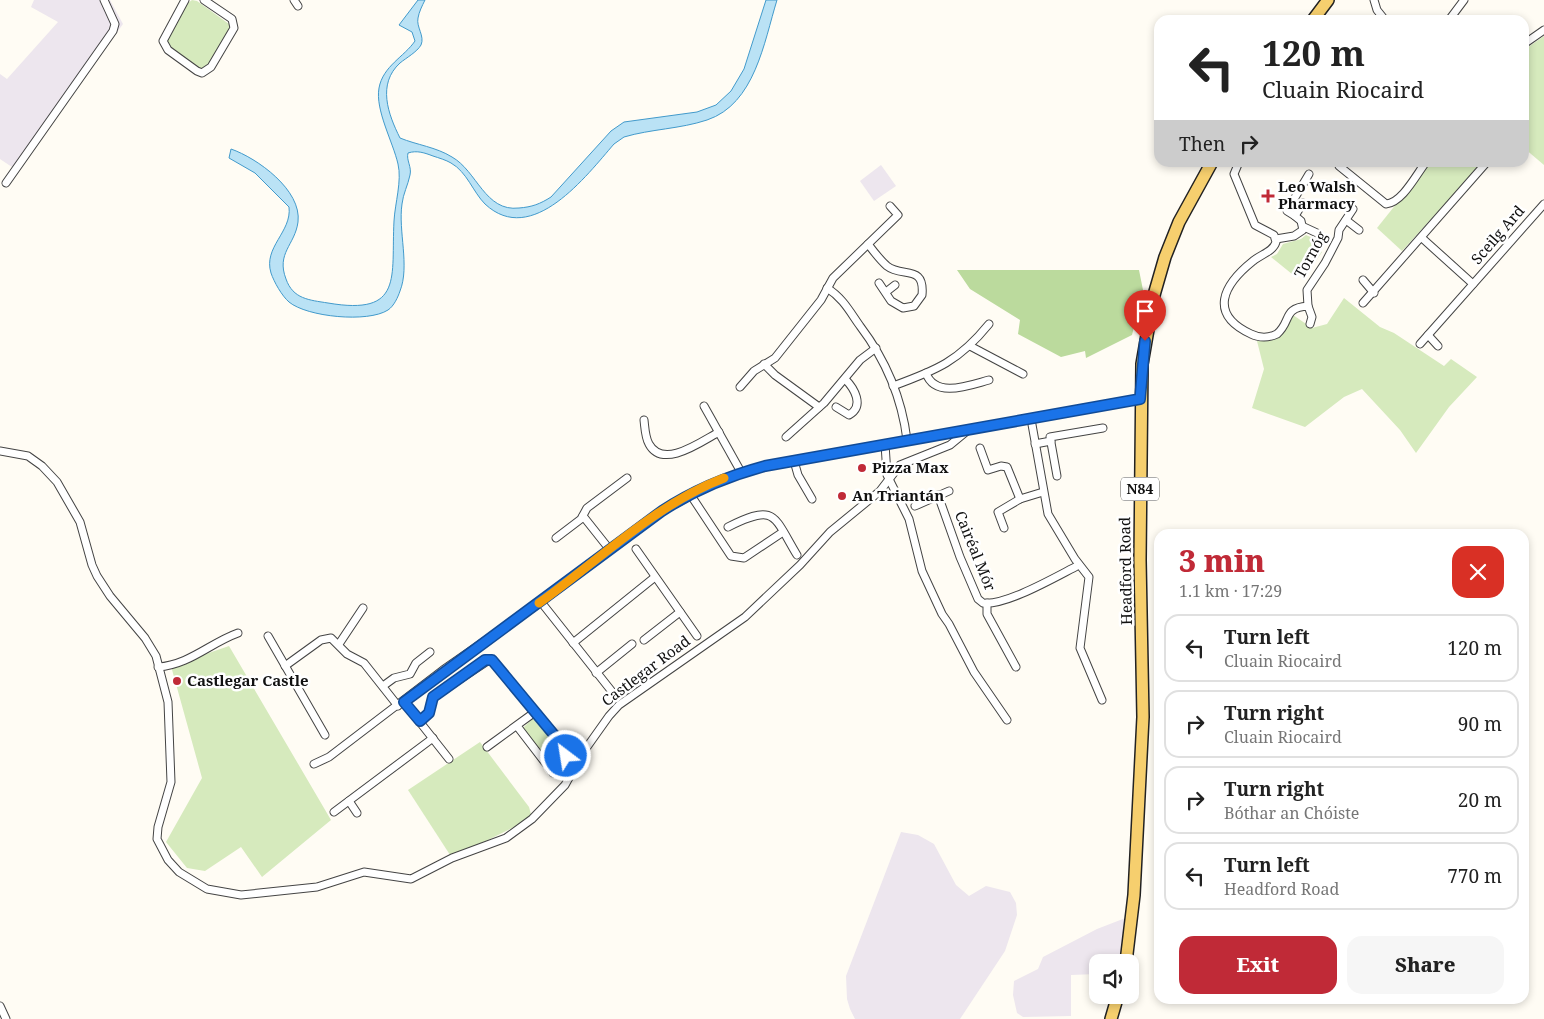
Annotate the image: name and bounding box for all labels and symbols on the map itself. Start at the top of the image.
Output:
place label: Leo Walsh Pharmacy [1278,176,1356,213]
marker: Leo Walsh Pharmacy [1262,190,1274,202]
street label: Sceilg Ard [1466,201,1528,268]
street label: Tornóg [1289,228,1331,281]
pin [1124,290,1166,341]
place label: Pizza Max [872,457,949,477]
marker: Pizza Max [856,462,868,474]
road number: N84 [1121,478,1159,500]
place label: An Triantán [852,485,944,505]
marker: An Triantán [836,490,848,502]
street label: Cairéal Mór [951,508,1001,593]
street label: Headford Road [1114,517,1136,625]
street label: Castlegar Road [597,630,694,710]
place label: Castlegar Castle [187,670,309,690]
marker: Castlegar Castle [171,675,183,687]
position arrow [539,729,591,781]

